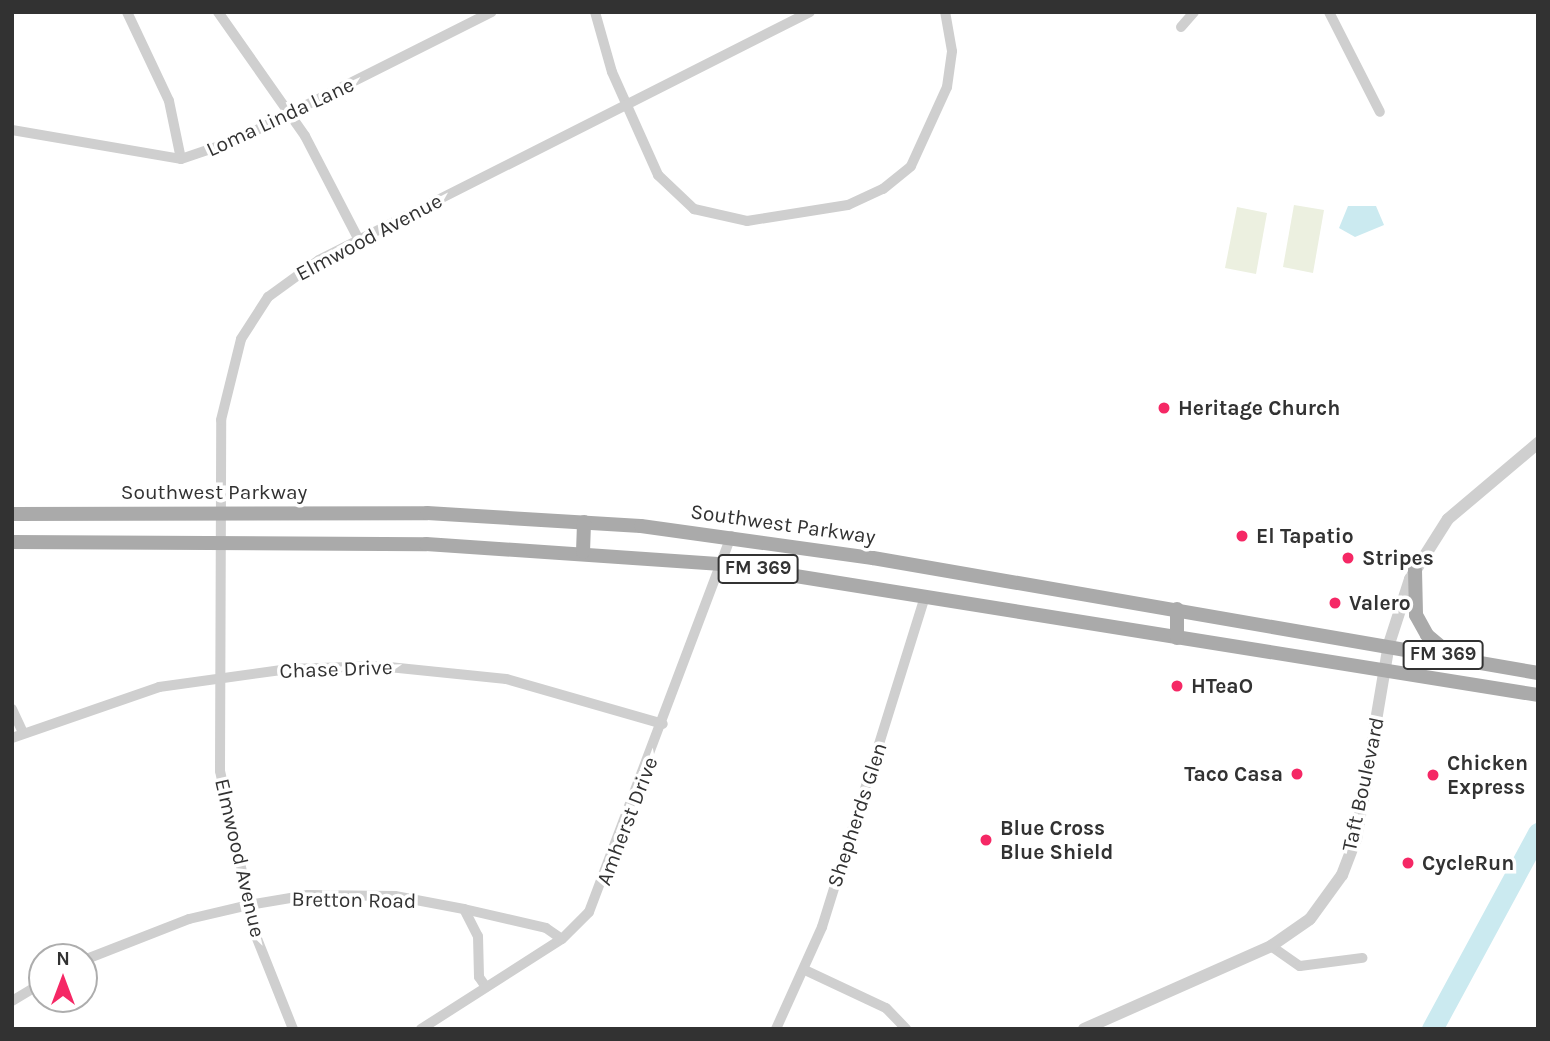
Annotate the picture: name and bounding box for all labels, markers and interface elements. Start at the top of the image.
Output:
street label: Loma Linda Lane [202,72,358,162]
street label: Elmwood Avenue [292,188,446,286]
place label: Heritage Church [1178,395,1340,421]
marker: Heritage Church [1156,400,1172,416]
street label: Southwest Parkway [121,479,307,505]
street label: Southwest Parkway [689,499,877,549]
place label: El Tapatio [1256,523,1354,549]
marker: El Tapatio [1234,528,1250,544]
place label: Stripes [1362,545,1434,571]
marker: Stripes [1340,550,1356,566]
road number: FM 369 [716,554,800,584]
place label: Valero [1349,590,1411,616]
marker: Valero [1327,595,1343,611]
road number: FM 369 [1401,640,1485,670]
street label: Chase Drive [279,654,393,684]
place label: HTeaO [1191,673,1253,699]
marker: HTeaO [1169,678,1185,694]
street label: Taft Boulevard [1336,715,1390,853]
street label: Shepherds Glen [822,739,892,891]
place label: Chicken Express [1447,750,1528,800]
street label: Amherst Drive [591,753,663,889]
place label: Taco Casa [1184,761,1283,787]
marker: Taco Casa [1289,766,1305,782]
marker: Chicken Express [1425,767,1441,783]
street label: Elmwood Avenue [209,776,271,940]
place label: Blue Cross Blue Shield [1000,815,1113,865]
marker: Blue Cross Blue Shield [978,832,994,848]
place label: CycleRun [1422,850,1514,876]
marker: CycleRun [1400,855,1416,871]
street label: Bretton Road [291,886,417,914]
north arrow [28,943,98,1013]
text: N [56,948,70,970]

